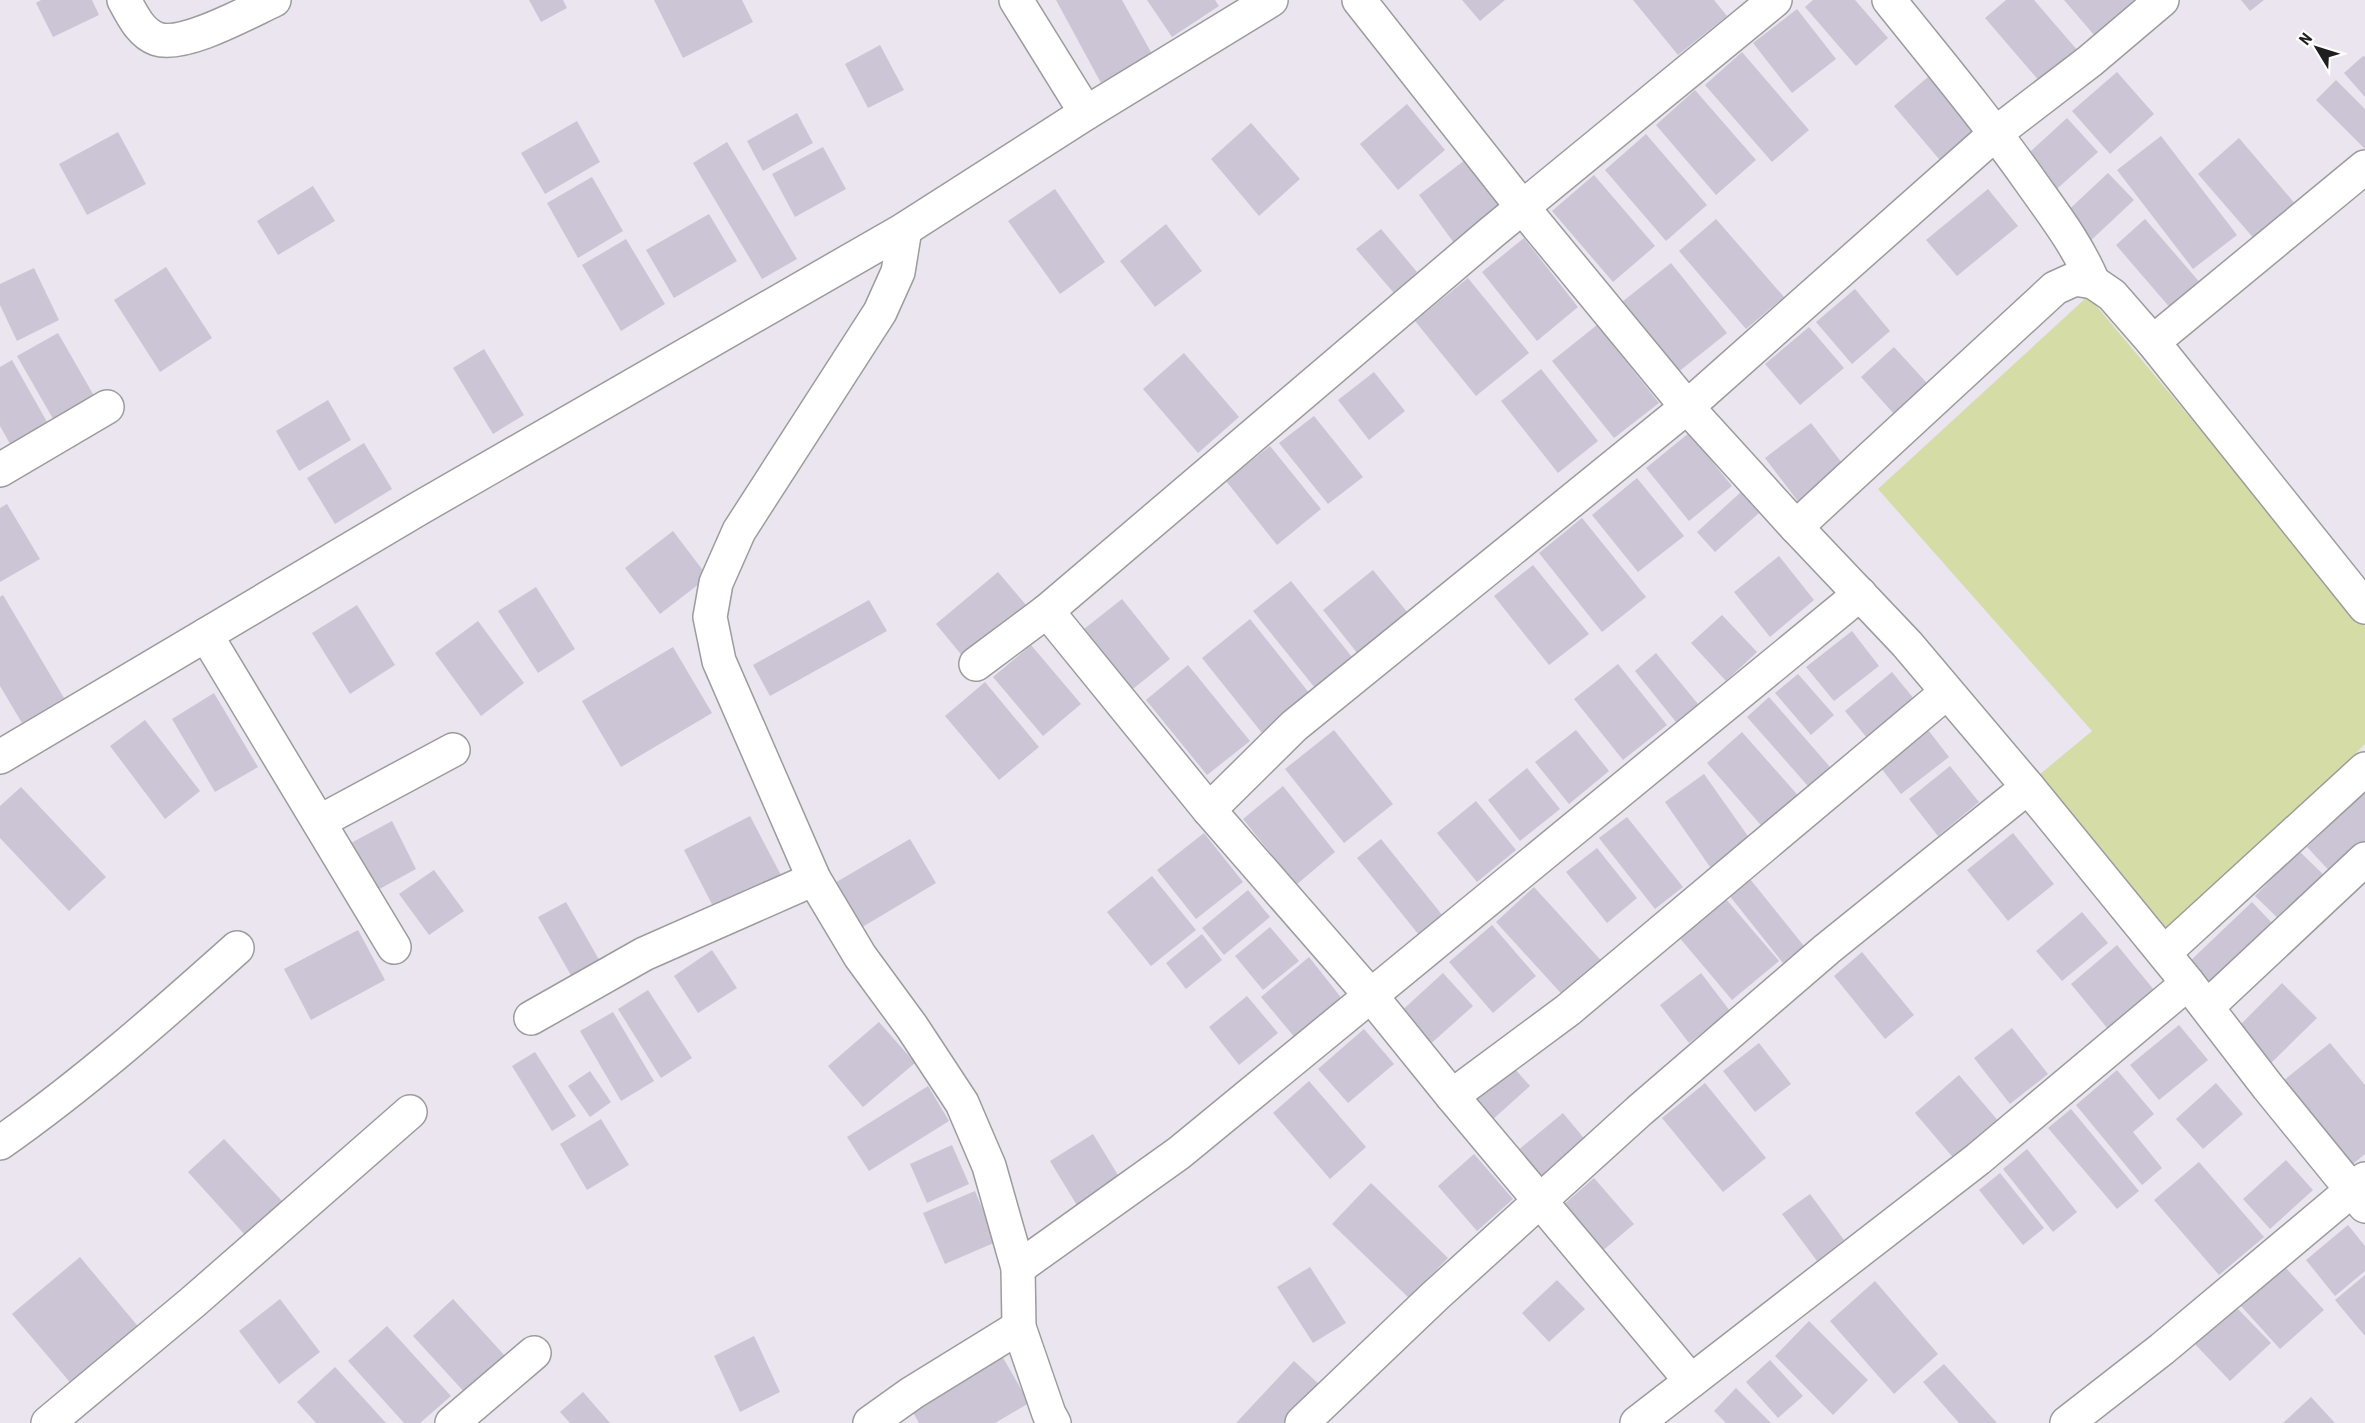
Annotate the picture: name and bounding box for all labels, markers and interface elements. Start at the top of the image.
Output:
north arrow [2287,18,2347,78]
text: N [2295,29,2316,49]

